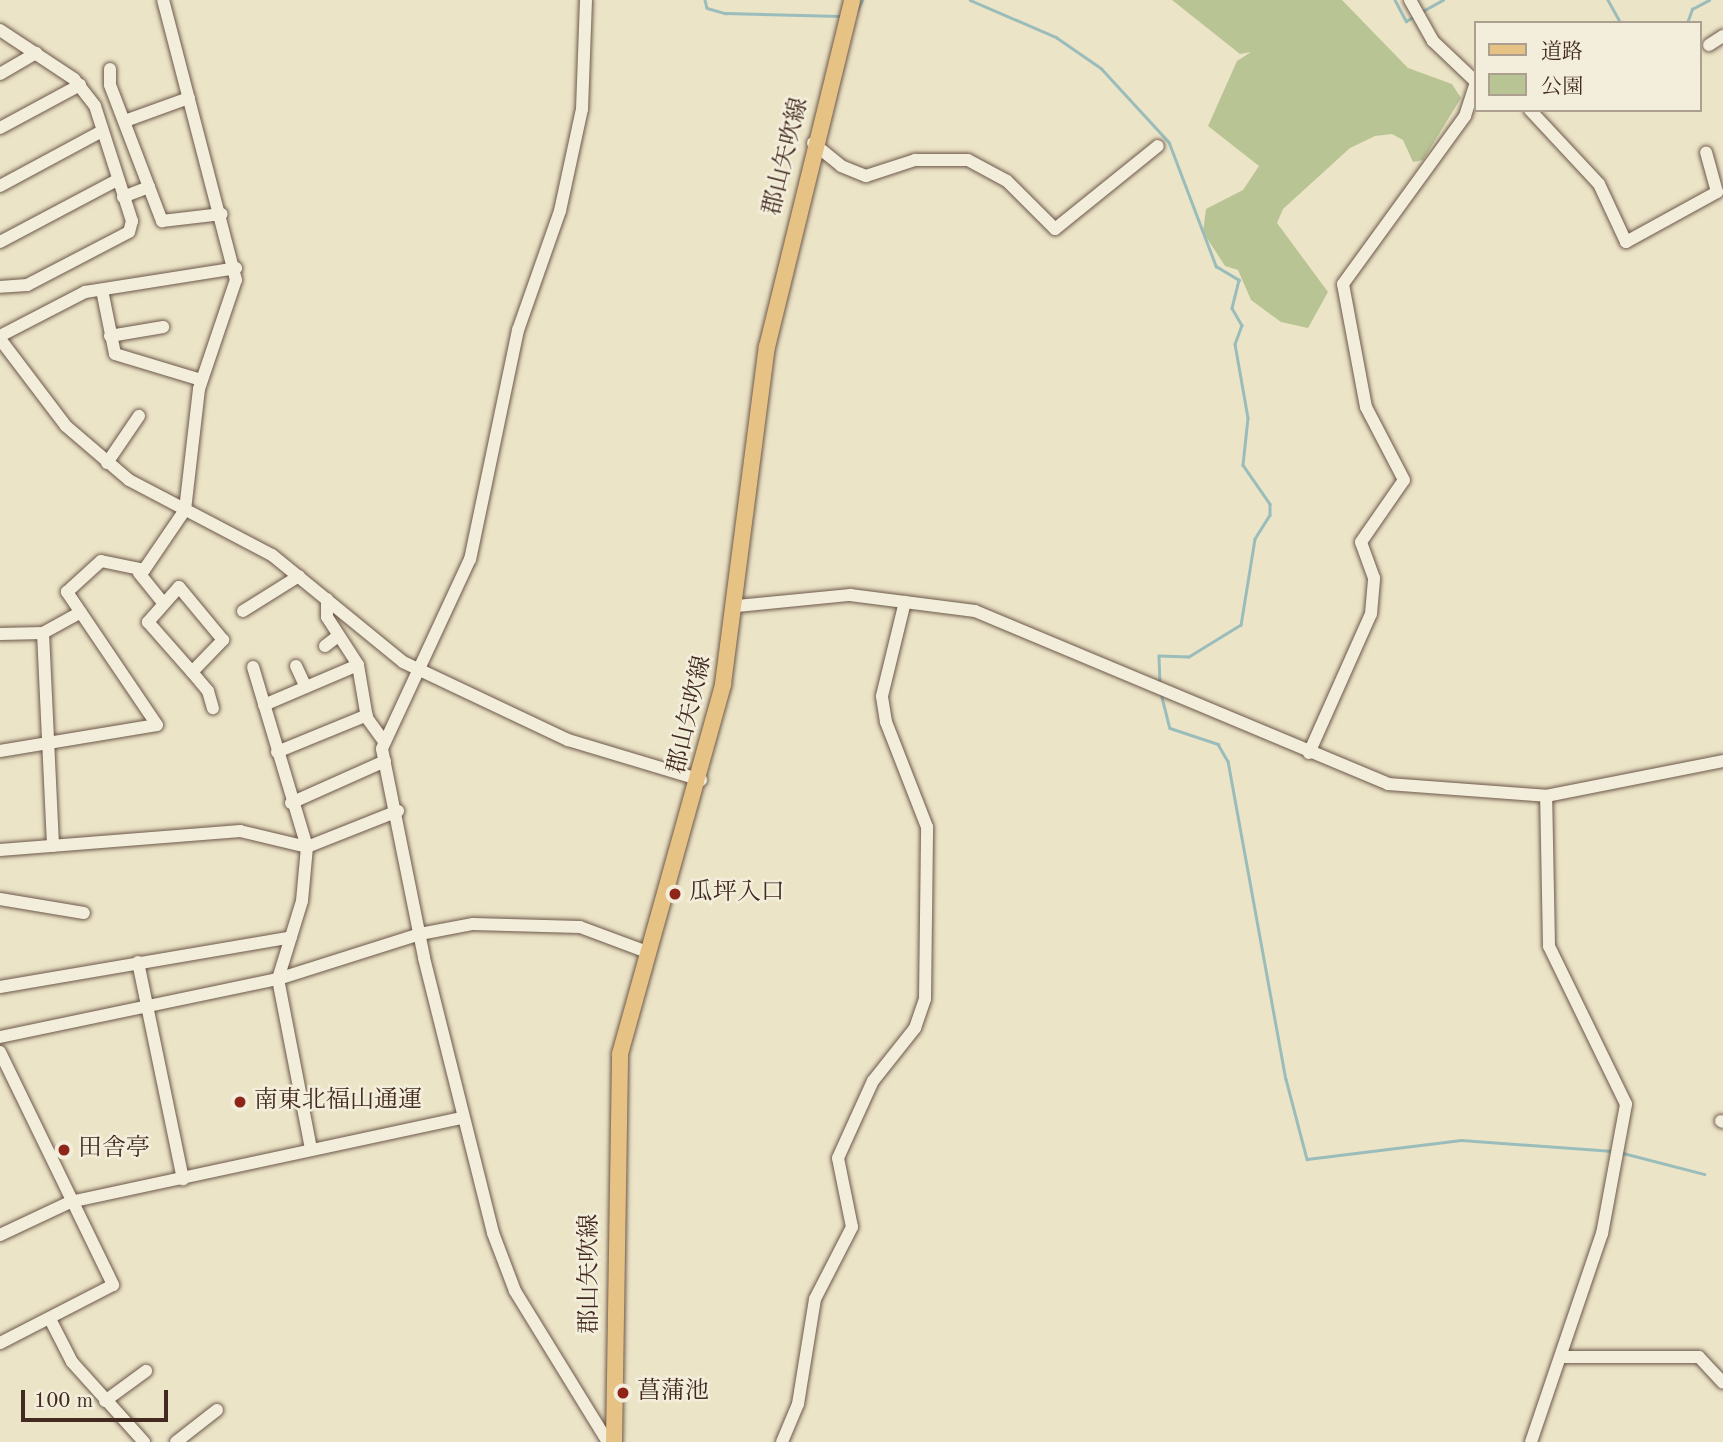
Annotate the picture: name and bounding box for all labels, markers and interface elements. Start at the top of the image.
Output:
legend [1474,21,1702,112]
text: 道路 [1541,42,1583,63]
text: 公園 [1541,77,1583,98]
street label: 郡山矢吹線 [759,95,815,219]
street label: 郡山矢吹線 [663,653,719,777]
place label: 瓜坪入口 [689,880,785,908]
marker: 瓜坪入口 [667,886,683,902]
place label: 南東北福山通運 [254,1088,422,1116]
marker: 南東北福山通運 [232,1094,248,1110]
place label: 田舎亭 [78,1136,150,1164]
marker: 田舎亭 [56,1142,72,1158]
street label: 郡山矢吹線 [577,1214,605,1334]
scale bar [24,1376,172,1420]
place label: 菖蒲池 [637,1379,709,1407]
marker: 菖蒲池 [615,1385,631,1401]
text: 100 m [34,1391,93,1412]

